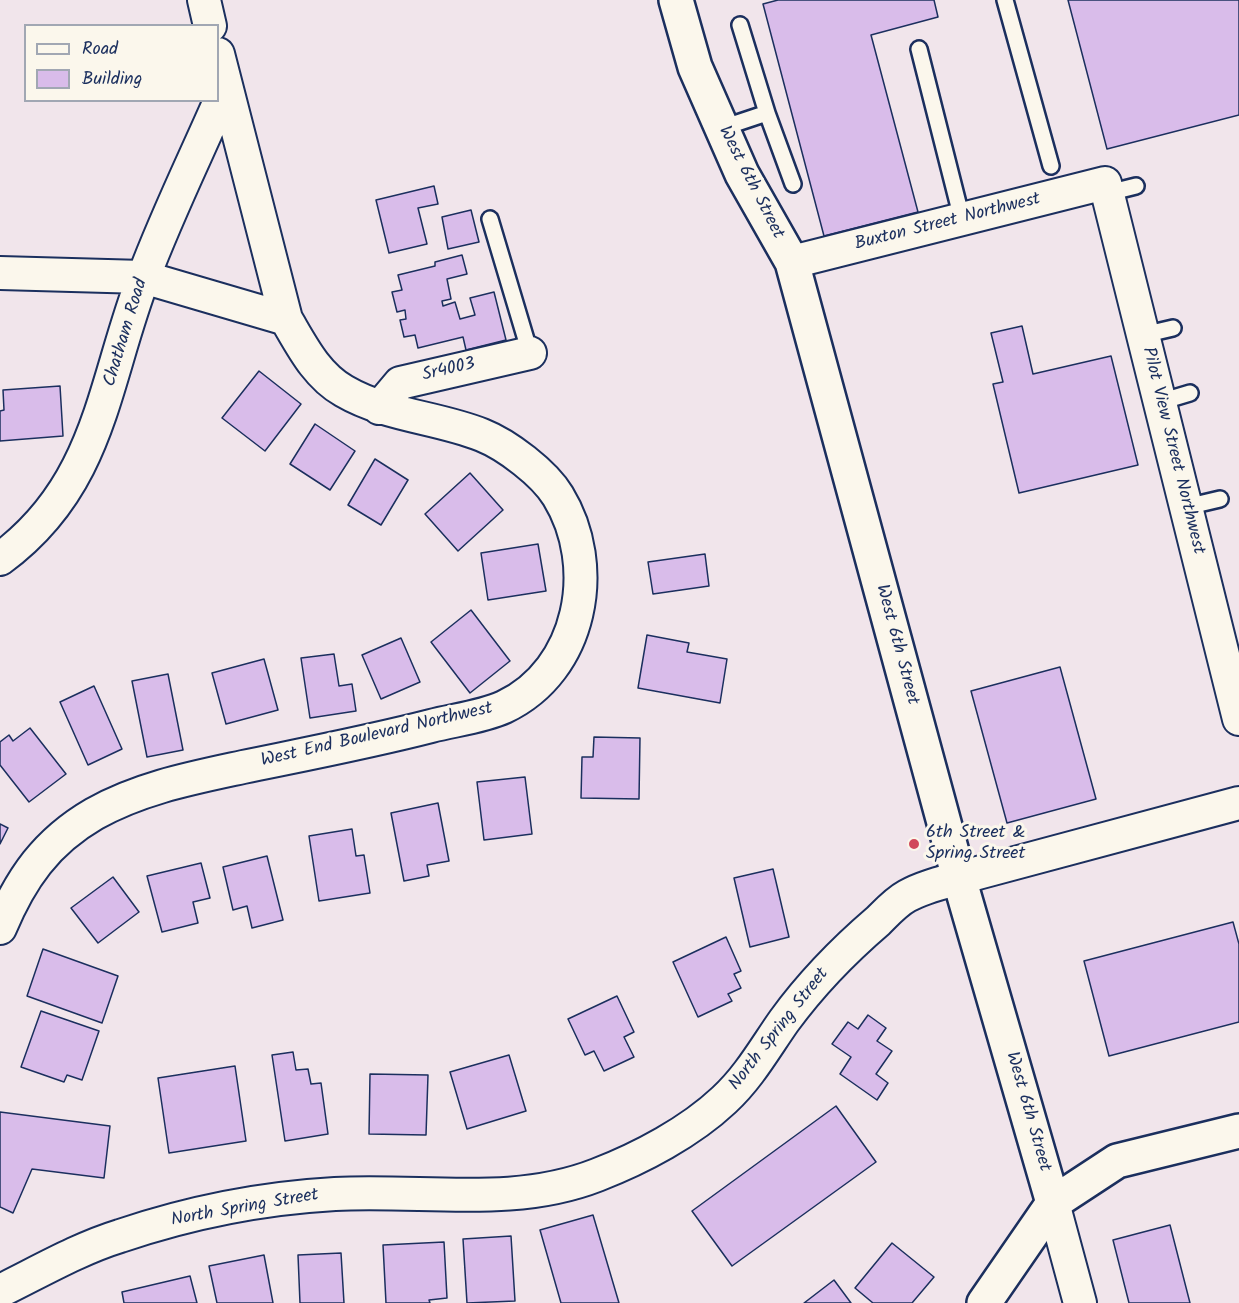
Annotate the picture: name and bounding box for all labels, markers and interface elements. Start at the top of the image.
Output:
legend [24,24,219,102]
text: Road [82,35,118,64]
text: Building [82,65,142,94]
street label: West 6th Street [712,123,788,243]
street label: Buxton Street Northwest [853,189,1043,257]
street label: Chatham Road [100,276,154,390]
street label: Pilot View Street Northwest [1136,345,1208,557]
street label: Sr4003 [420,354,478,388]
street label: West 6th Street [870,583,922,707]
street label: West End Boulevard Northwest [259,699,495,773]
place label: 6th Street & Spring Street [926,823,1025,866]
marker: 6th Street & Spring Street [907,837,921,851]
street label: North Spring Street [725,964,835,1096]
street label: West 6th Street [1000,1050,1054,1174]
street label: North Spring Street [169,1185,321,1233]

